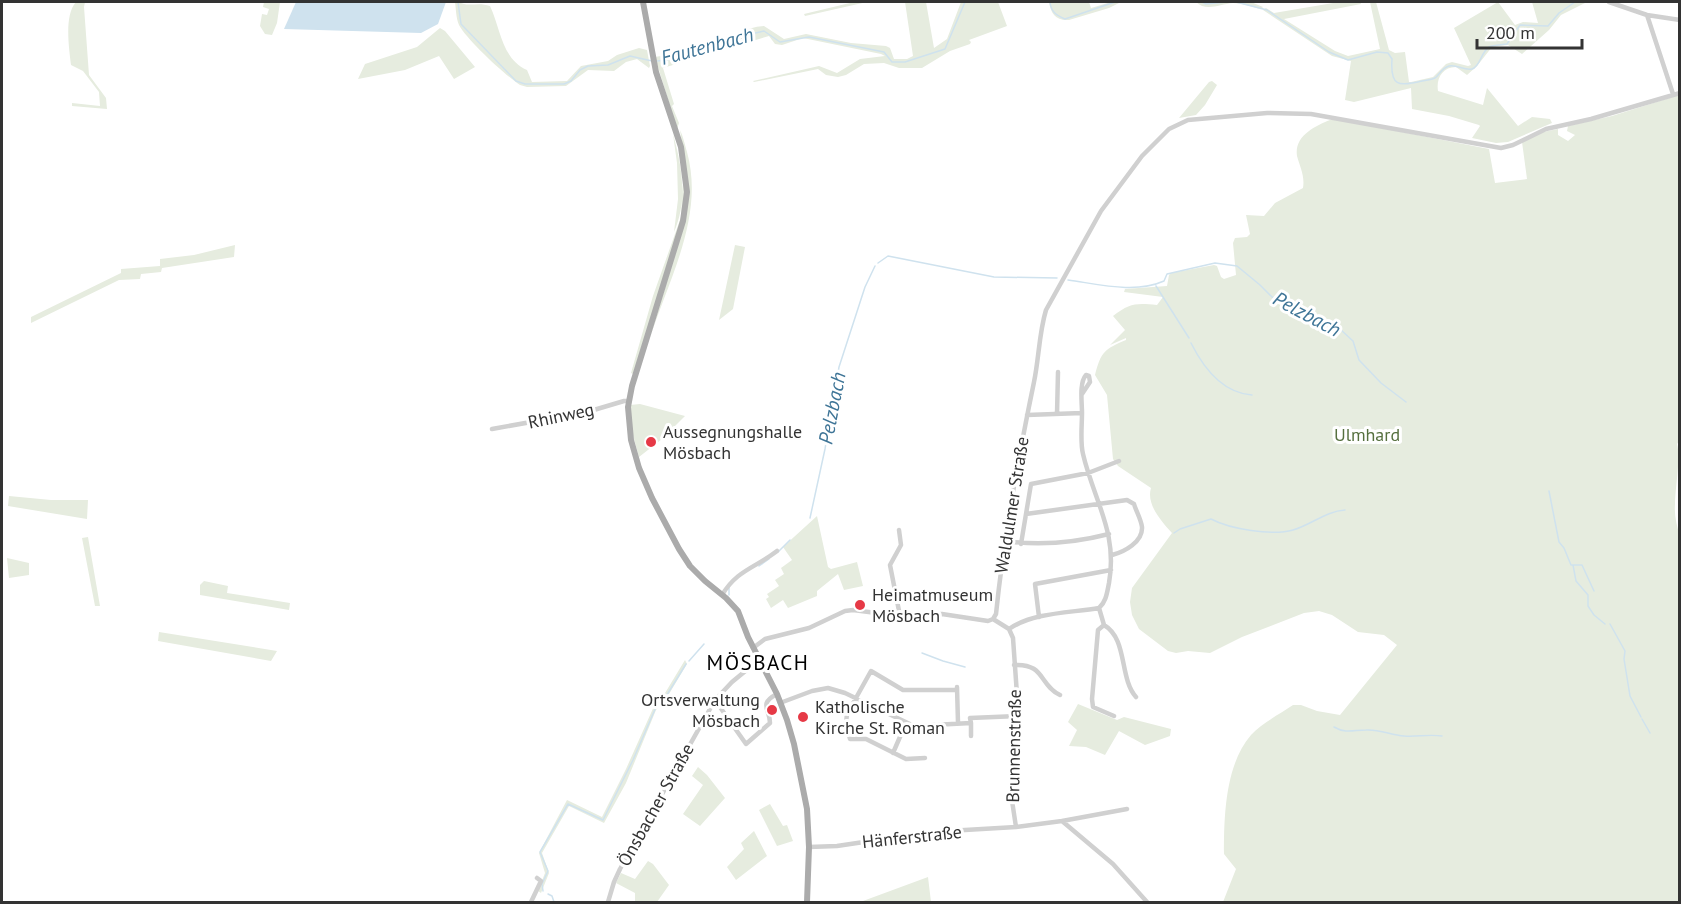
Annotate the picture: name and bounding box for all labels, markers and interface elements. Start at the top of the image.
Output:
scale bar [1477,12,1582,50]
water label: Fautenbach [658,21,756,71]
text: 200 m [1486,21,1535,44]
water label: Pelzbach [1269,285,1345,343]
water label: Pelzbach [812,370,852,446]
street label: Rhinweg [526,397,596,434]
place label: Aussegnungshalle Mösbach [663,420,802,464]
park label: Ulmhard [1334,423,1400,446]
marker: Aussegnungshalle Mösbach [644,435,658,449]
street label: Waldulmer Straße [989,435,1034,575]
place label: Heimatmuseum Mösbach [872,583,993,627]
marker: Heimatmuseum Mösbach [853,598,867,612]
district label: MÖSBACH [707,649,809,676]
place label: Ortsverwaltung Mösbach [641,688,760,732]
street label: Brunnenstraße [1001,689,1026,803]
place label: Katholische Kirche St. Roman [815,695,945,739]
marker: Ortsverwaltung Mösbach [765,703,779,717]
marker: Katholische Kirche St. Roman [796,710,810,724]
street label: Önsbacher Straße [612,739,699,870]
street label: Hänferstraße [861,820,963,853]

